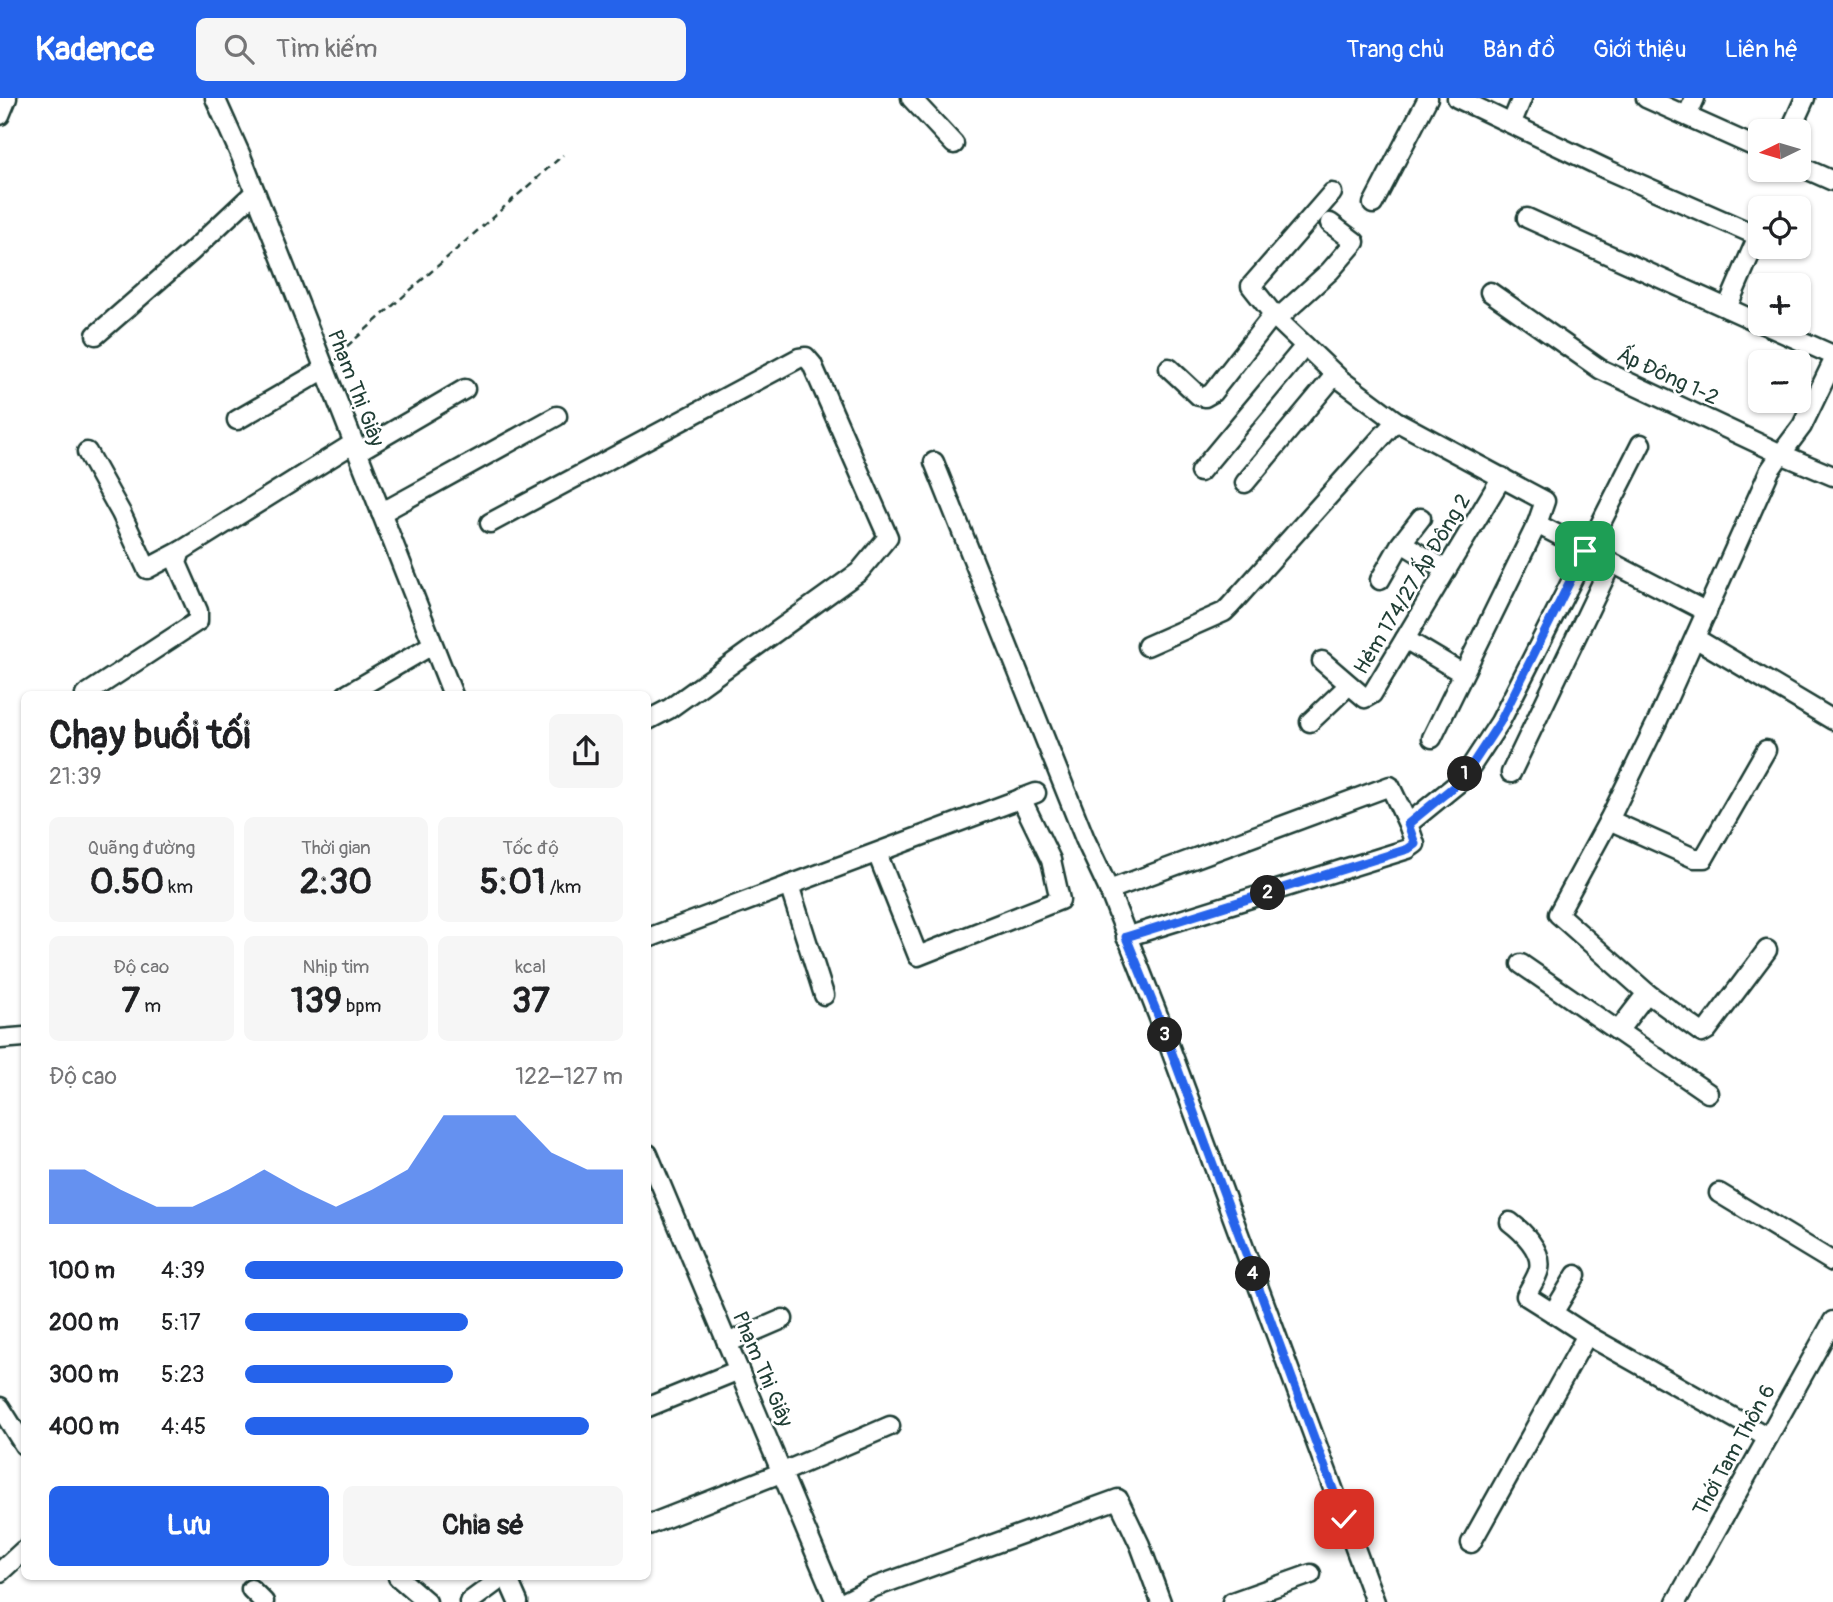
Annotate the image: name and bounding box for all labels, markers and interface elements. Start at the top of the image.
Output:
search box [196,18,686,81]
text: Kadence [35,29,154,70]
icon: search [220,30,258,68]
text: Tìm kiếm [276,33,378,65]
text: Trang chủ [1346,35,1445,64]
text: Bản đồ [1483,35,1555,64]
text: Giới thiệu [1593,35,1687,64]
text: Liên hệ [1725,35,1798,64]
north arrow [1748,119,1811,182]
map controls [1748,119,1811,413]
button: locate [1748,196,1811,259]
button: + [1748,273,1811,336]
street label: Phạm Thị Giây [321,326,390,450]
street label: Ấp Đông 1-2 [1613,339,1724,412]
button: − [1748,350,1811,413]
street label: Hẻm 174/27 Ấp Đông 2 [1345,488,1477,679]
pin [1555,521,1615,581]
icon: arrive [1566,532,1604,570]
text: Chạy buổi tối [49,712,250,760]
button: share [549,714,623,788]
pin: 1 [1448,756,1482,792]
text: 1 [1461,761,1468,785]
text: 21:39 [49,762,102,791]
text: Quãng đường [87,836,195,860]
text: Thời gian [301,836,371,860]
text: Tốc độ [502,836,559,860]
text: 0.50 [90,860,164,904]
text: 2:30 [300,860,372,904]
text: 5:01 [480,860,546,904]
text: km [164,875,193,899]
text: /km [546,875,581,899]
pin: 2 [1250,876,1286,910]
text: 2 [1262,880,1273,904]
text: Độ cao [113,955,169,979]
text: Nhịp tim [303,955,369,979]
text: kcal [515,955,546,979]
text: 7 [122,979,140,1023]
text: 139 [291,979,342,1023]
text: 37 [512,979,550,1023]
text: m [140,994,161,1018]
text: bpm [342,994,381,1018]
pin: 3 [1148,1018,1182,1052]
text: 3 [1159,1022,1170,1046]
text: Độ cao [49,1062,117,1091]
text: 122–127 m [515,1062,623,1091]
text: 100 m [49,1256,115,1285]
text: 4:39 [161,1256,205,1285]
pin: 4 [1236,1256,1270,1292]
text: 4 [1247,1261,1258,1285]
street label: Phạm Thị Giây [726,1307,799,1431]
text: 200 m [49,1308,119,1337]
text: 5:17 [161,1308,201,1337]
text: 300 m [49,1360,119,1389]
text: 5:23 [161,1360,205,1389]
street label: Thới Tam Thôn 6 [1687,1380,1782,1521]
text: 400 m [49,1412,119,1441]
text: 4:45 [161,1412,206,1441]
button: Lưu [49,1486,329,1566]
button: Chia sẻ [343,1486,623,1566]
pin [1314,1489,1374,1549]
icon: check [1325,1500,1363,1538]

